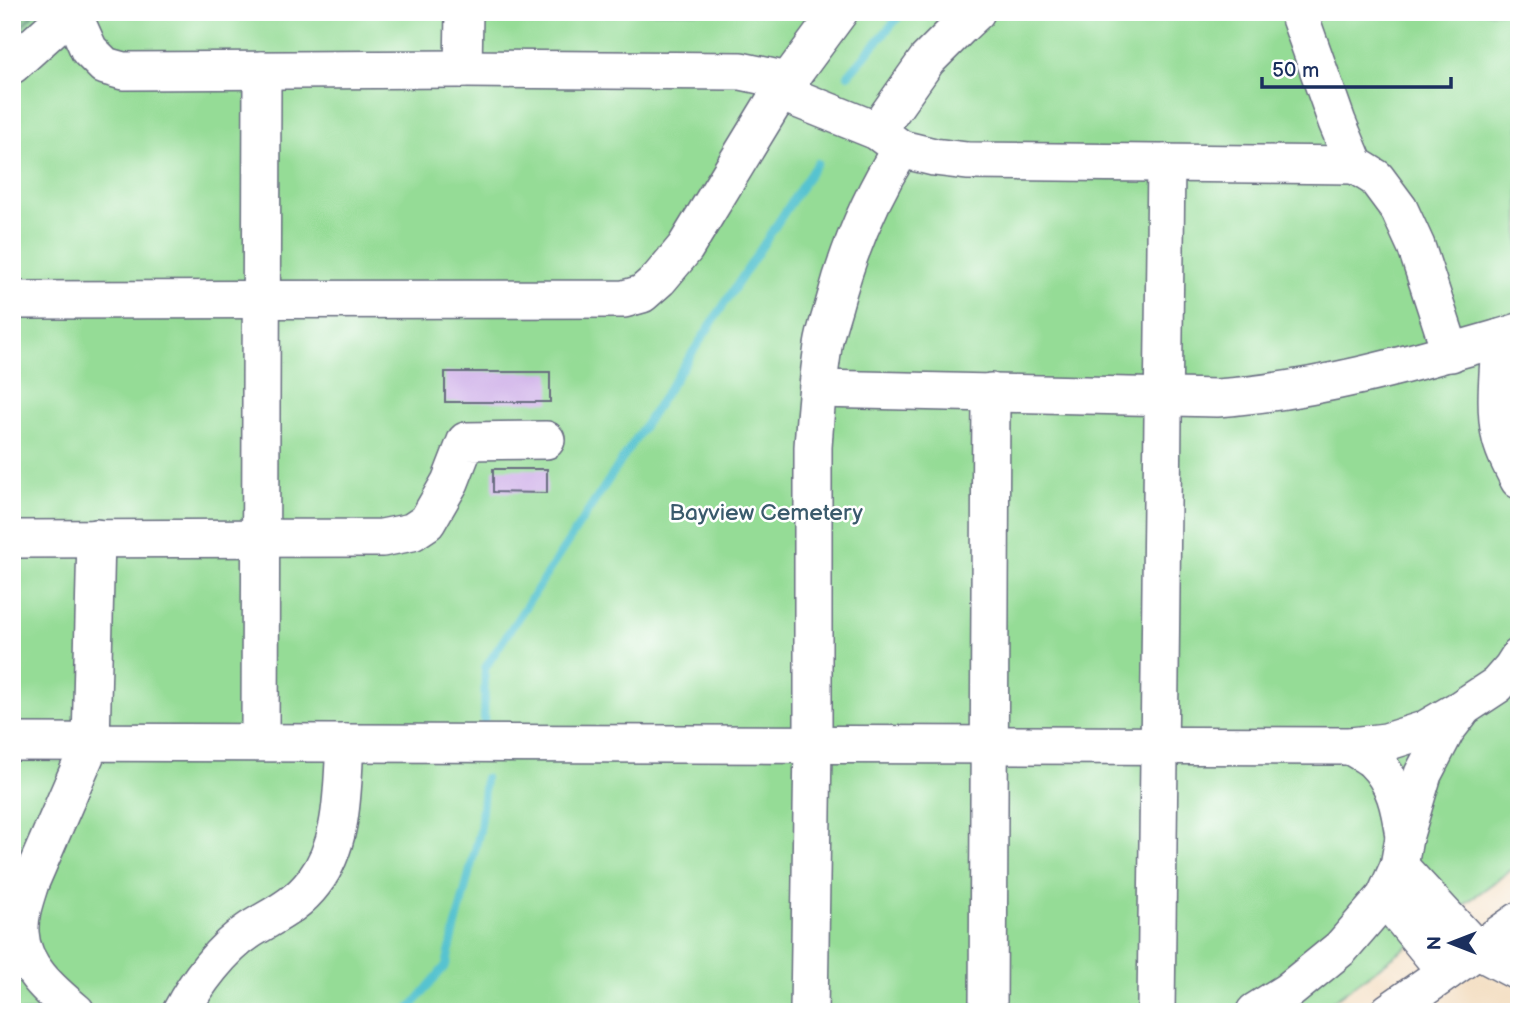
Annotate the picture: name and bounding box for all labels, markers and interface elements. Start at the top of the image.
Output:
scale bar [1262,46,1450,90]
text: 50 m [1272,58,1319,83]
park label: Bayview Cemetery [669,499,863,527]
north arrow [1416,908,1486,978]
text: N [1424,936,1447,950]

